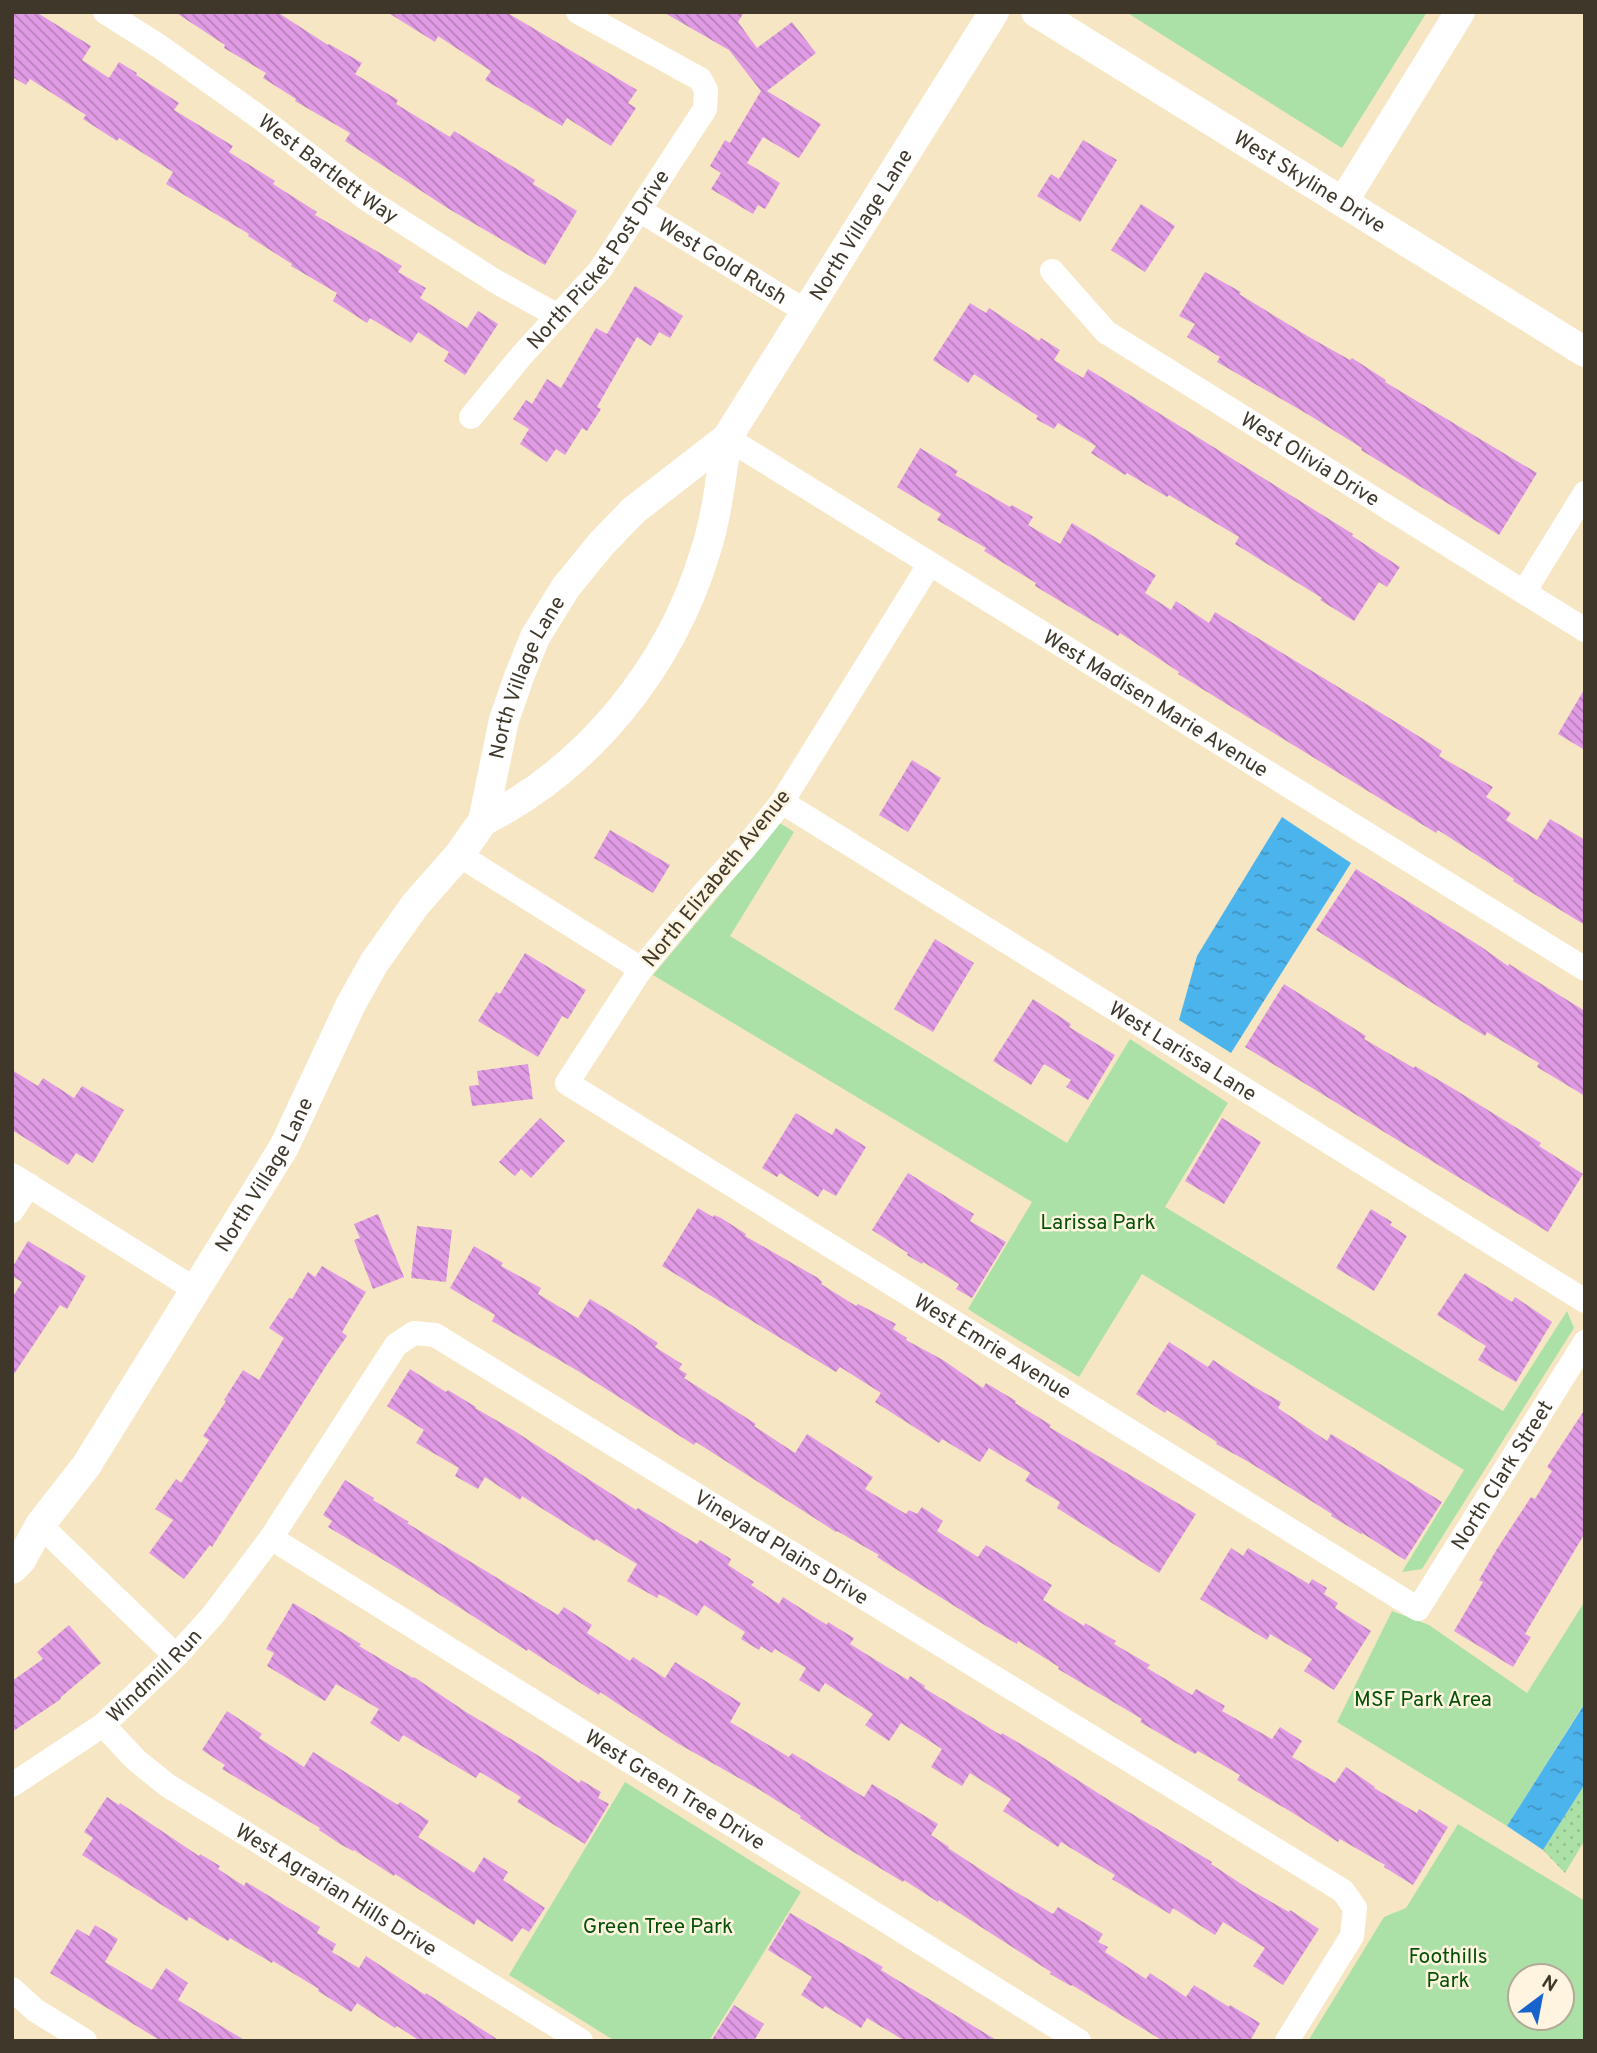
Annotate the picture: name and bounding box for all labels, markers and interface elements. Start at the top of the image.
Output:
street label: West Bartlett Way [252,109,403,231]
street label: West Skyline Drive [1228,125,1390,240]
street label: North Village Lane [804,144,920,306]
street label: North Picket Post Drive [522,165,677,356]
street label: West Gold Rush [652,213,792,312]
street label: West Olivia Drive [1235,407,1384,514]
street label: North Village Lane [484,591,572,762]
street label: West Madisen Marie Avenue [1037,625,1273,784]
street label: North Elizabeth Avenue [637,784,797,973]
street label: West Larissa Lane [1103,996,1261,1109]
street label: North Village Lane [210,1094,320,1258]
park label: Larissa Park [1040,1210,1156,1237]
street label: West Emrie Avenue [908,1289,1076,1406]
street label: North Clark Street [1446,1396,1560,1556]
street label: Vineyard Plains Drive [688,1485,873,1612]
street label: Windmill Run [101,1624,209,1730]
park label: MSF Park Area [1354,1687,1492,1714]
street label: West Green Tree Drive [579,1724,770,1857]
street label: West Agrarian Hills Drive [230,1818,441,1964]
park label: Green Tree Park [583,1914,733,1941]
park label: Foothills Park [1408,1944,1488,1995]
north arrow [1506,1962,1576,2032]
text: N [1537,1970,1561,1998]

